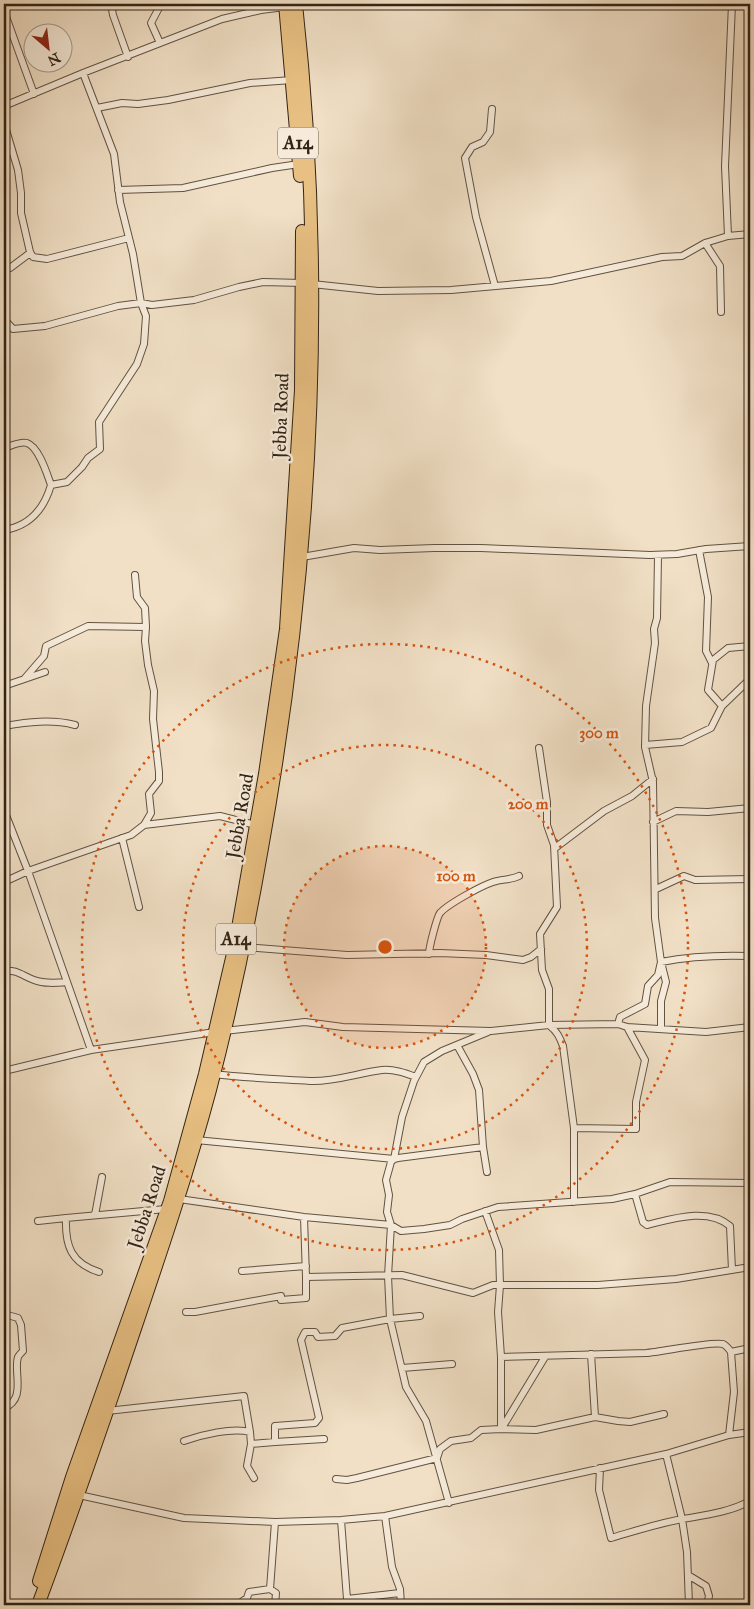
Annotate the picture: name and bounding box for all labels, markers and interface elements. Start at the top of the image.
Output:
north arrow [22,22,72,72]
text: N [45,49,63,69]
road number: A14 [278,128,318,158]
street label: Jebba Road [267,372,295,462]
text: 300 m [579,724,619,743]
street label: Jebba Road [220,771,259,863]
text: 200 m [508,795,549,813]
text: 100 m [436,867,476,885]
road number: A14 [216,924,256,954]
centre of rings [376,938,394,956]
street label: Jebba Road [122,1162,172,1254]

